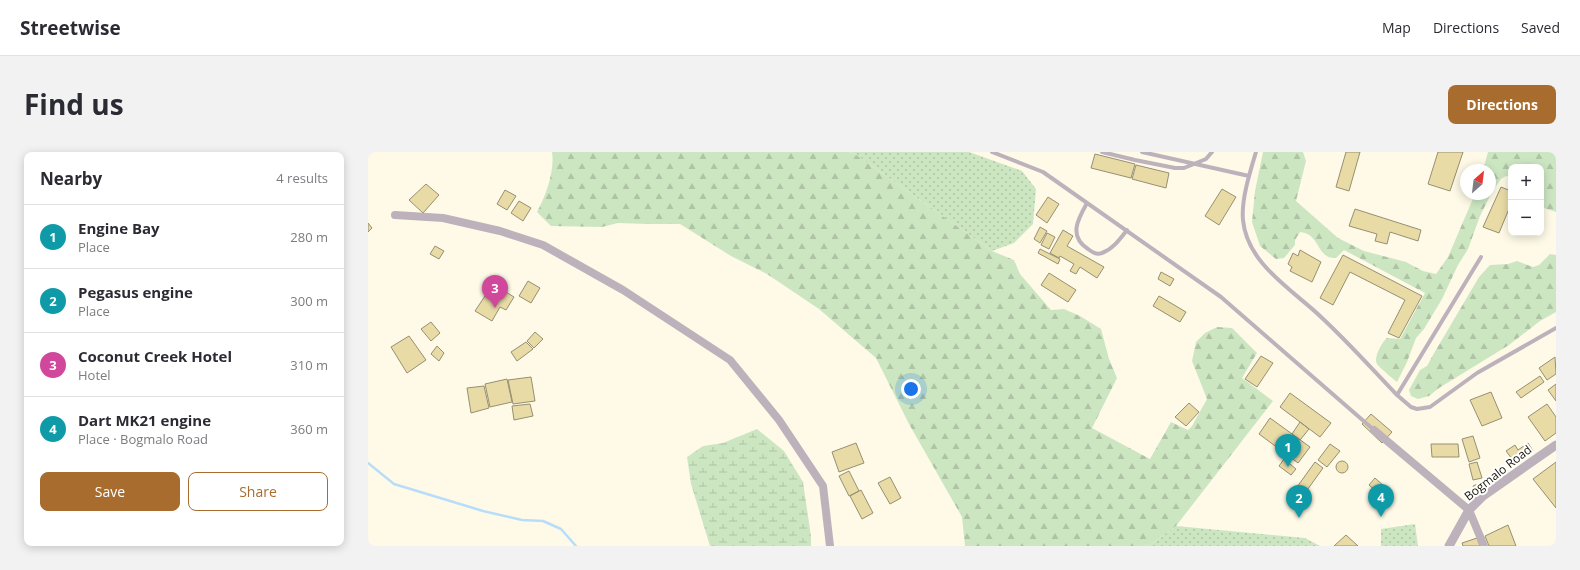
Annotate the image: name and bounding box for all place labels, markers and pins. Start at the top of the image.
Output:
pin: 3 [482,275,508,308]
pin: 1 [1275,434,1301,467]
pin: 4 [1368,484,1394,517]
pin: 2 [1286,485,1312,518]

